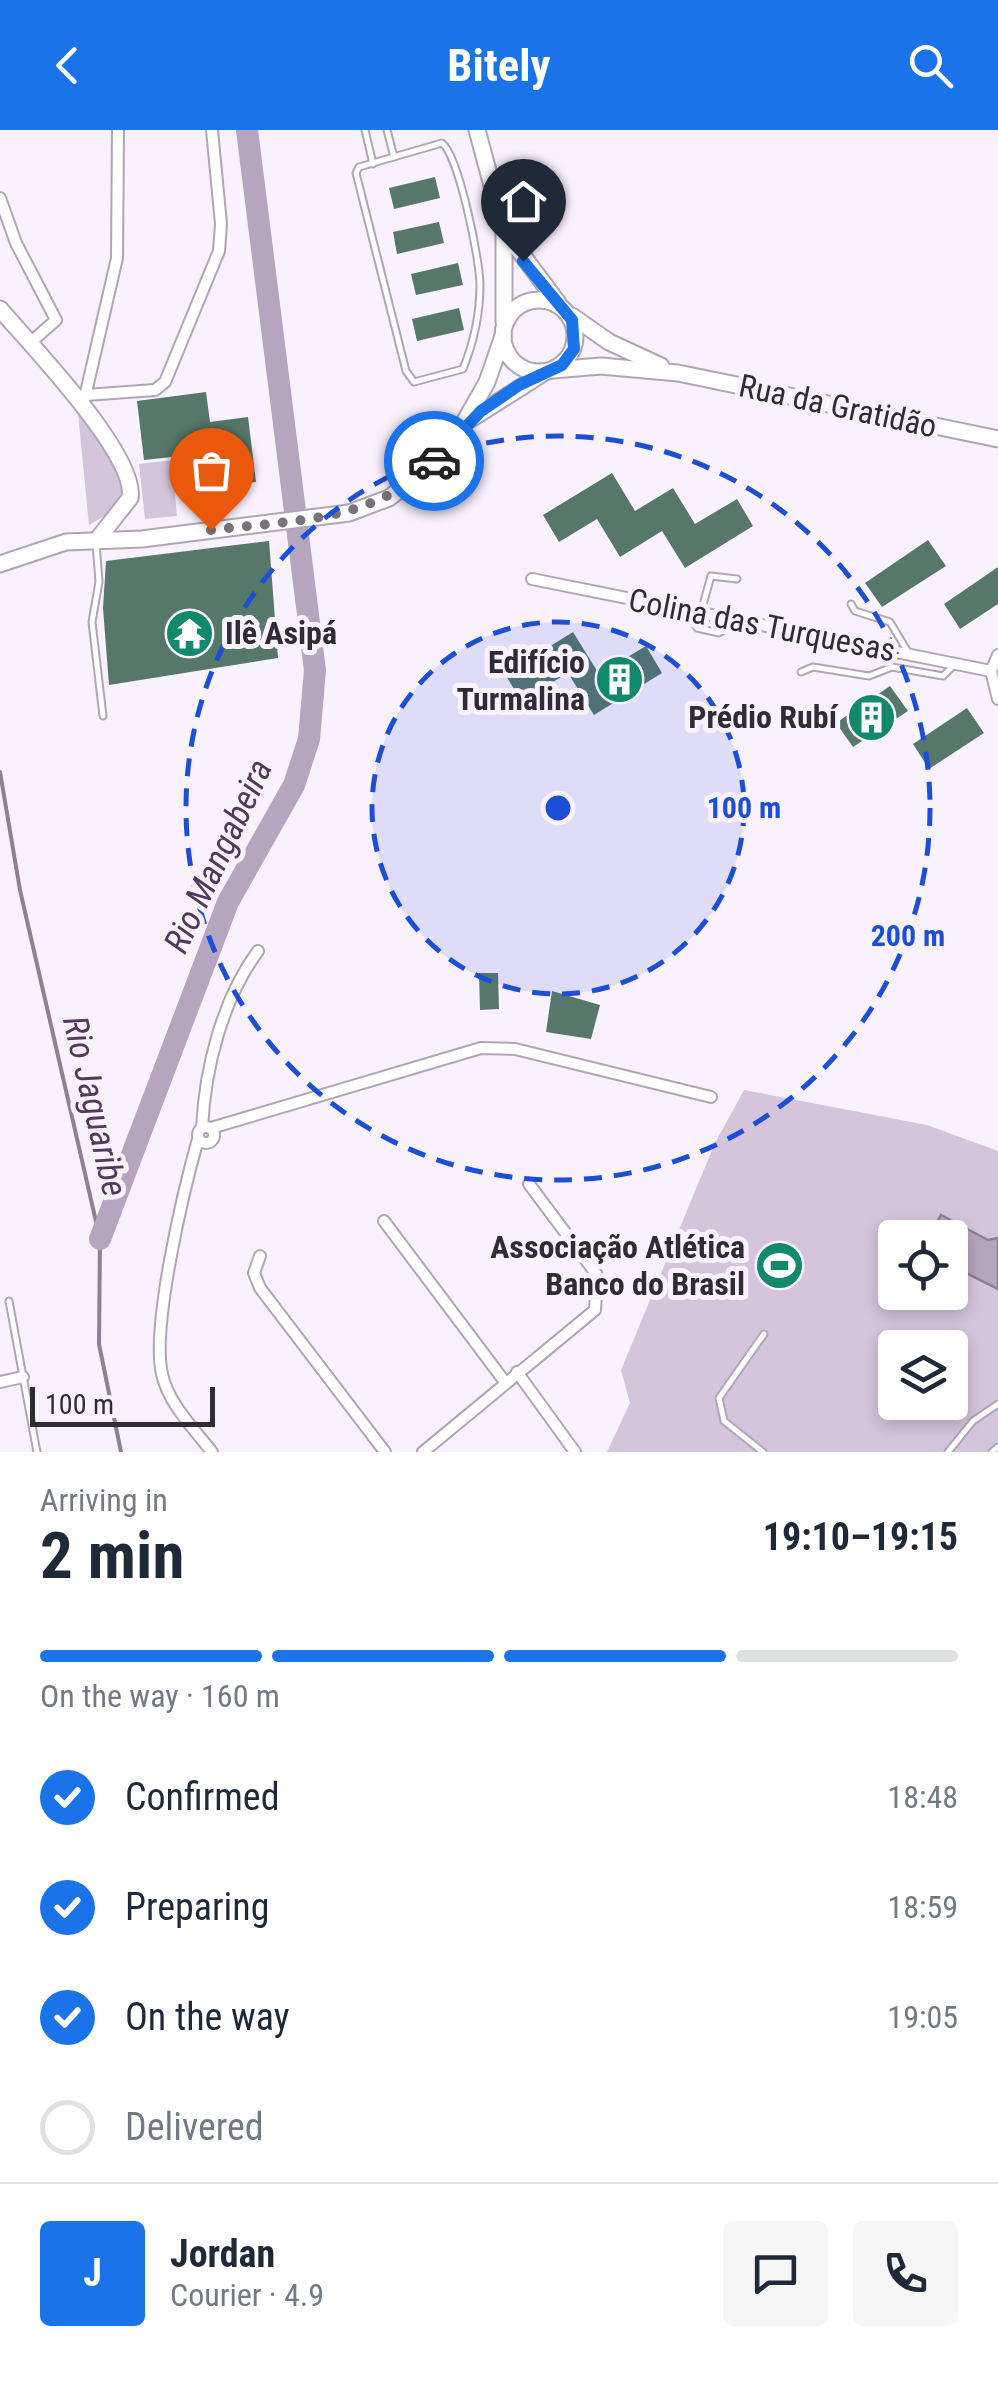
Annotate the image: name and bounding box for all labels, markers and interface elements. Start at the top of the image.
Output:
icon: back [40,38,95,93]
icon: search [903,38,958,93]
text: Bitely [447,39,551,92]
pin [481,159,566,262]
icon: home [496,174,551,229]
street label: Rua da Gratidão [736,367,940,445]
courier [384,411,484,511]
pin [169,428,254,531]
icon: car [407,434,462,489]
icon: bag [184,443,239,498]
street label: Colina das Turquesas [626,581,898,669]
temple icon: Ilê Asipá [164,607,216,659]
place label: Ilê Asipá [225,614,337,652]
place label: Edifício Turmalina [457,643,585,718]
building icon: Edifício Turmalina [594,654,646,706]
building icon: Prédio Rubí [846,691,898,743]
place label: Prédio Rubí [688,698,840,736]
water label: Rio Mangabeira [156,753,281,959]
centre of rings [540,790,576,826]
text: 100 m [707,790,781,825]
text: 200 m [871,918,945,953]
water label: Rio Jaguaribe [54,1012,135,1200]
map controls [878,1220,968,1420]
button: locate [878,1220,968,1310]
place label: Associação Atlética Banco do Brasil [490,1228,745,1303]
sports icon: Associação Atlética Banco do Brasil [754,1239,806,1291]
button: layers [878,1330,968,1420]
scale bar [30,1382,215,1426]
text: 100 m [45,1388,114,1421]
text: Arriving in [40,1481,168,1519]
text: 19:10–19:15 [763,1515,958,1559]
text: 2 min [40,1518,184,1594]
text: On the way · 160 m [40,1677,280,1715]
icon: check [40,1770,95,1825]
text: Confirmed [125,1775,280,1819]
text: 18:48 [887,1778,958,1816]
icon: check [40,1880,95,1935]
text: Preparing [125,1885,270,1929]
text: 18:59 [887,1888,958,1926]
icon: check [40,1990,95,2045]
text: On the way [125,1995,290,2039]
text: 19:05 [887,1998,958,2036]
text: Delivered [125,2105,264,2149]
button: chat [723,2221,828,2326]
button: phone [853,2221,958,2326]
text: Jordan [170,2232,275,2276]
text: J [83,2251,102,2295]
text: Courier · 4.9 [170,2276,324,2314]

